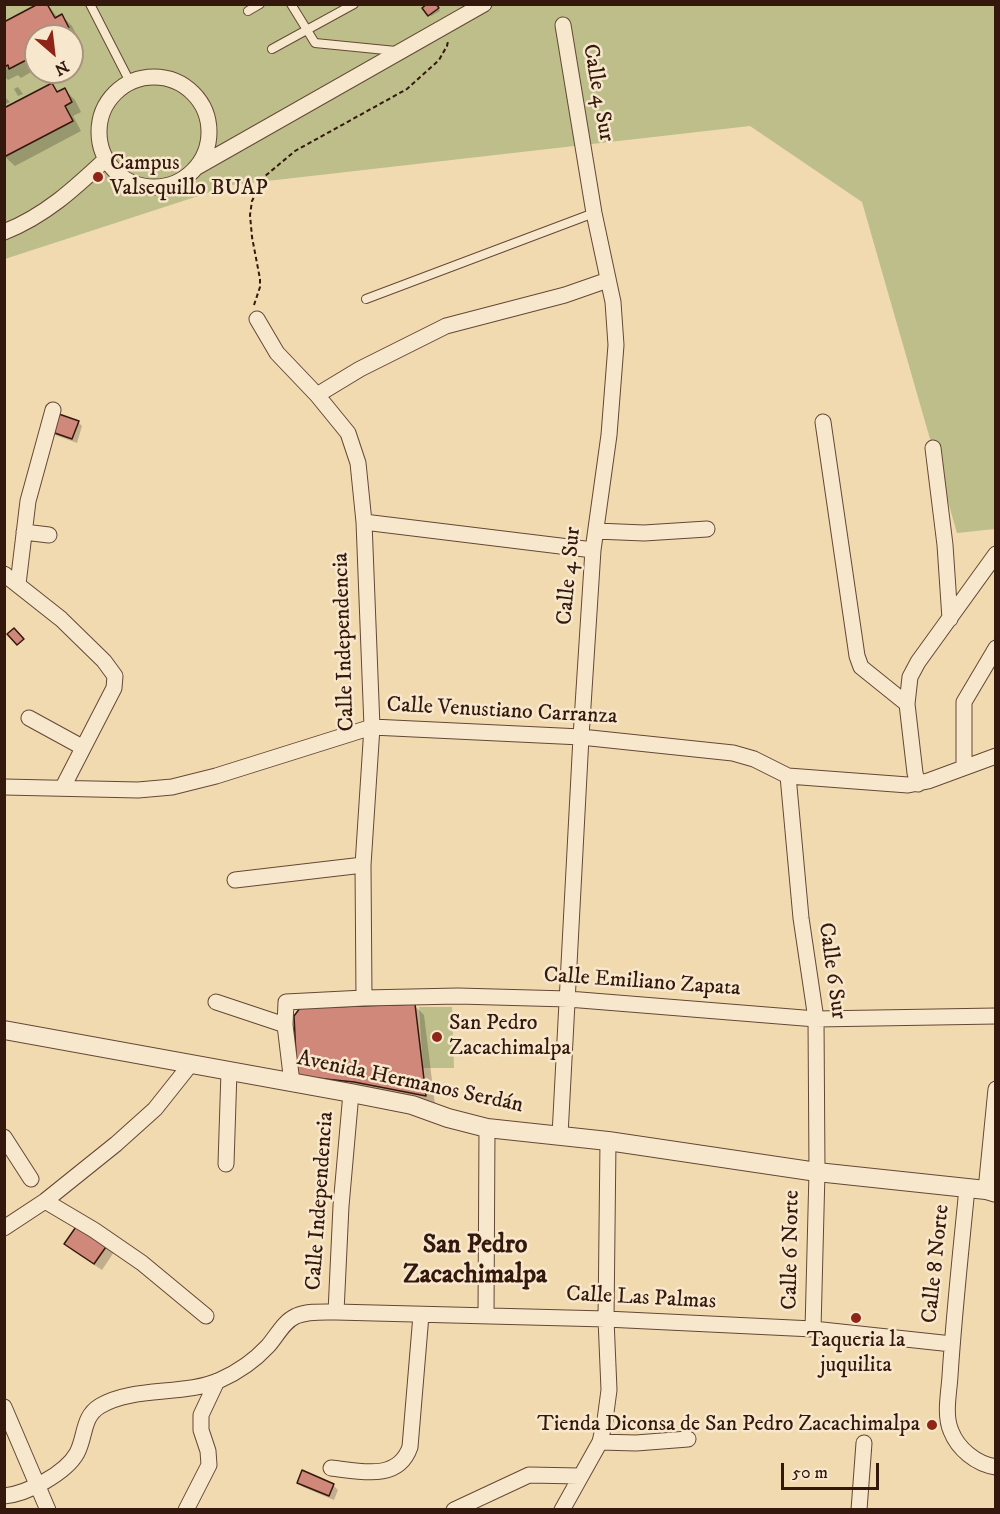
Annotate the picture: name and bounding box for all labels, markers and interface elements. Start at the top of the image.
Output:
north arrow [24,24,84,84]
street label: Calle 4 Sur [575,42,619,144]
text: N [51,56,72,80]
place label: Campus Valsequillo BUAP [110,151,268,202]
marker: Campus Valsequillo BUAP [91,170,105,184]
street label: Calle 4 Sur [553,526,587,626]
street label: Calle Independencia [329,552,361,732]
street label: Calle Venustiano Carranza [386,693,618,731]
street label: Calle 6 Sur [811,921,851,1021]
street label: Calle Emiliano Zapata [543,963,741,1003]
place label: San Pedro Zacachimalpa [449,1011,571,1062]
marker: San Pedro Zacachimalpa [430,1030,444,1044]
street label: Avenida Hermanos Serdán [294,1046,526,1120]
street label: Calle Independencia [302,1111,340,1291]
street label: Calle 6 Norte [778,1190,806,1310]
street label: Calle 8 Norte [918,1203,956,1325]
district label: San Pedro Zacachimalpa [403,1231,547,1292]
street label: Calle Las Palmas [565,1282,717,1316]
marker: Taqueria la juquilita [849,1311,863,1325]
place label: Taqueria la juquilita [807,1328,905,1380]
place label: Tienda Diconsa de San Pedro Zacachimalpa [537,1412,920,1438]
marker: Tienda Diconsa de San Pedro Zacachimalpa [925,1418,939,1432]
scale bar [784,1451,882,1489]
text: 50 m [792,1462,828,1484]

